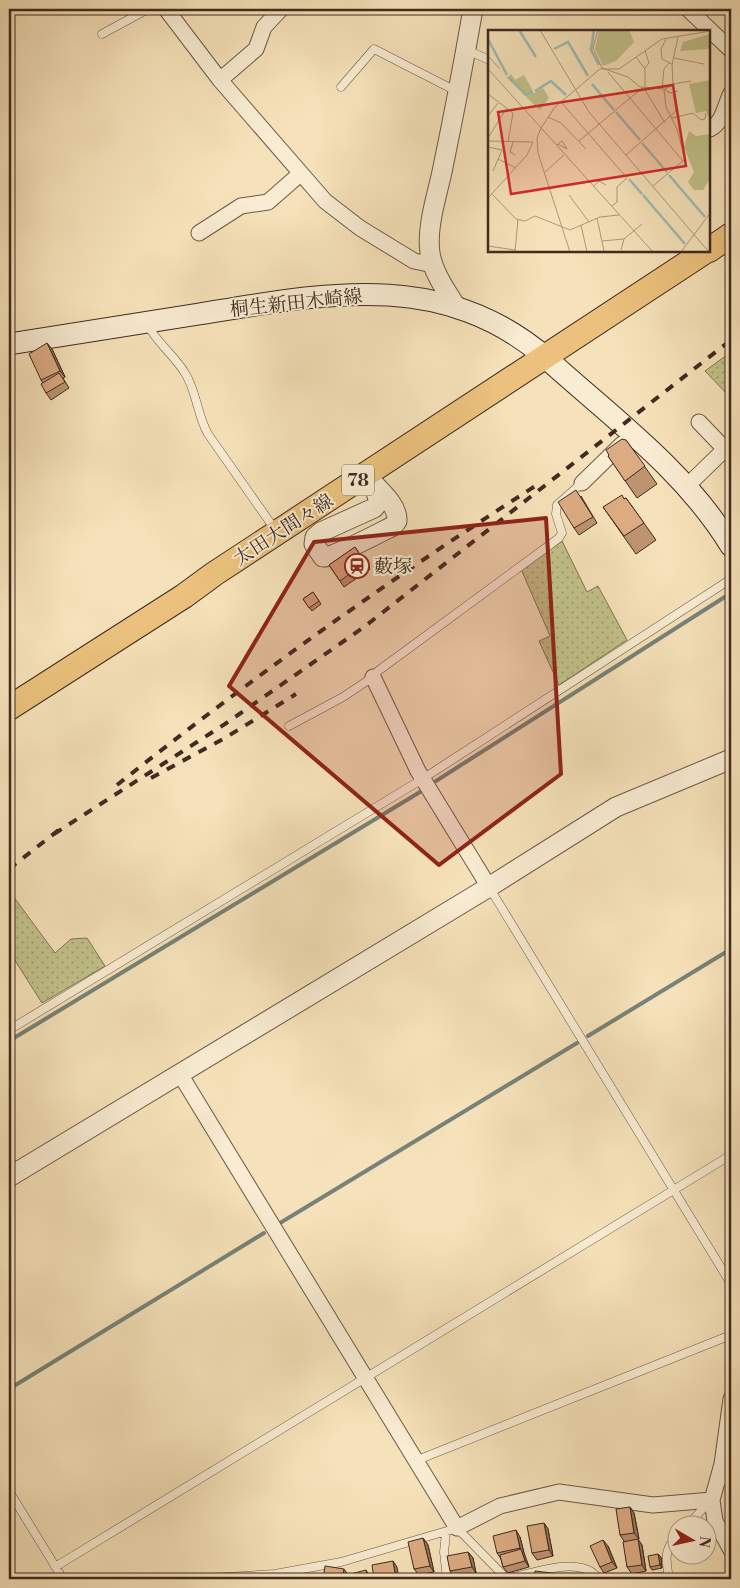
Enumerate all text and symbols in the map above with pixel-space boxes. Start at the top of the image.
inset map [488,30,710,252]
street label: 桐生新田木崎線 [229,284,364,322]
road number: 78 [342,464,374,496]
street label: 太田大間々線 [229,489,338,571]
station icon: 藪塚 [344,553,370,579]
place label: 藪塚 [374,555,412,579]
north arrow [668,1516,718,1566]
text: N [694,1535,714,1549]

